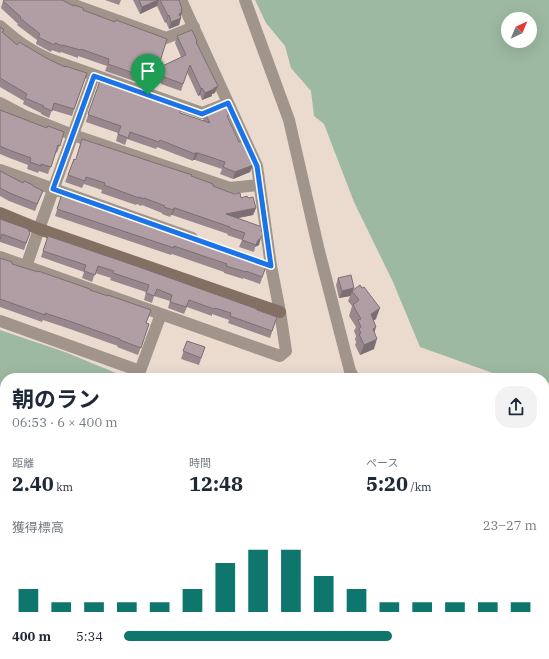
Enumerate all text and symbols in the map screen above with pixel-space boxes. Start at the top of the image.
north arrow [501,12,537,48]
map controls [501,12,537,48]
pin [131,54,165,95]
icon: arrive [137,60,159,82]
text: 朝のラン [12,384,100,413]
button: share [495,386,537,428]
text: 06:53 · 6 × 400 m [12,414,118,431]
text: 距離 [12,456,34,470]
text: 時間 [189,456,211,470]
text: ペース [366,456,398,470]
text: 2.40 [12,470,54,497]
text: 12:48 [189,470,243,497]
text: 5:20 [366,470,408,497]
text: km [54,480,73,494]
text: /km [408,480,432,494]
text: 23–27 m [483,517,537,534]
text: 獲得標高 [12,519,64,536]
text: 400 m [12,628,51,645]
text: 5:34 [76,628,103,645]

